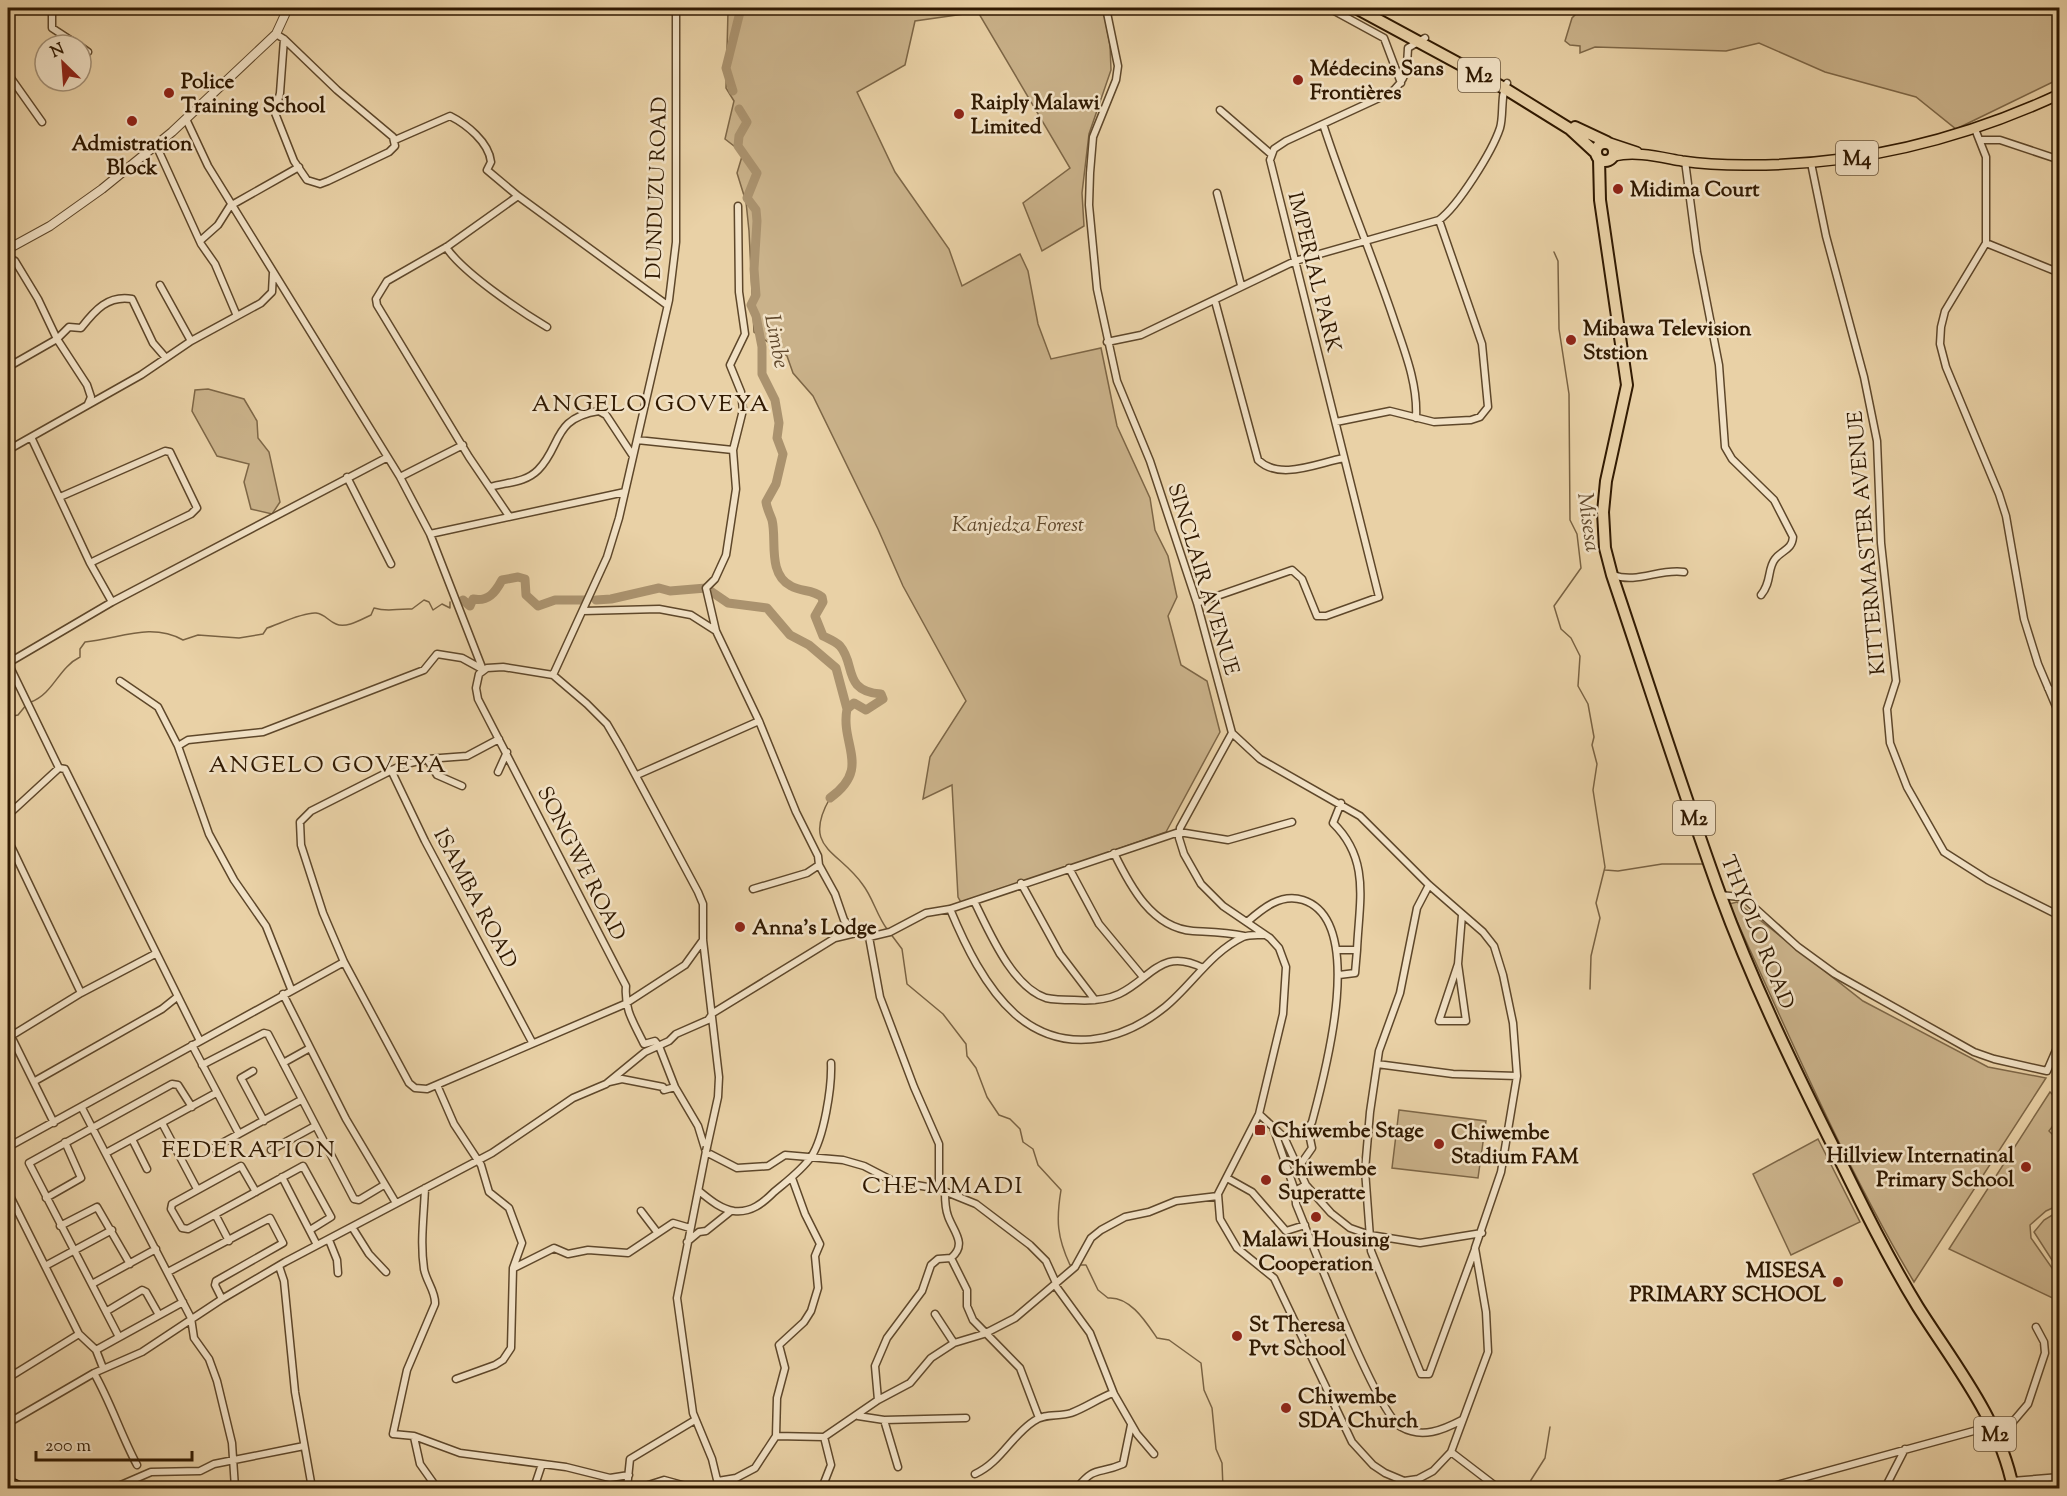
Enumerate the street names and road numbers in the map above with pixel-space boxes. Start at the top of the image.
road number: M2 [1458,58,1500,92]
street label: DUNDUZU ROAD [640,96,676,280]
road number: M4 [1836,141,1878,175]
street label: IMPERIAL PARK [1279,189,1347,356]
street label: KITTERMASTER AVENUE [1841,409,1894,676]
street label: SINCLAIR AVENUE [1159,480,1246,680]
street label: SONGWE ROAD [528,782,632,946]
road number: M2 [1673,801,1715,835]
street label: ISAMBA ROAD [425,824,524,974]
street label: THYOLO ROAD [1712,851,1801,1014]
road number: M2 [1974,1417,2016,1451]

